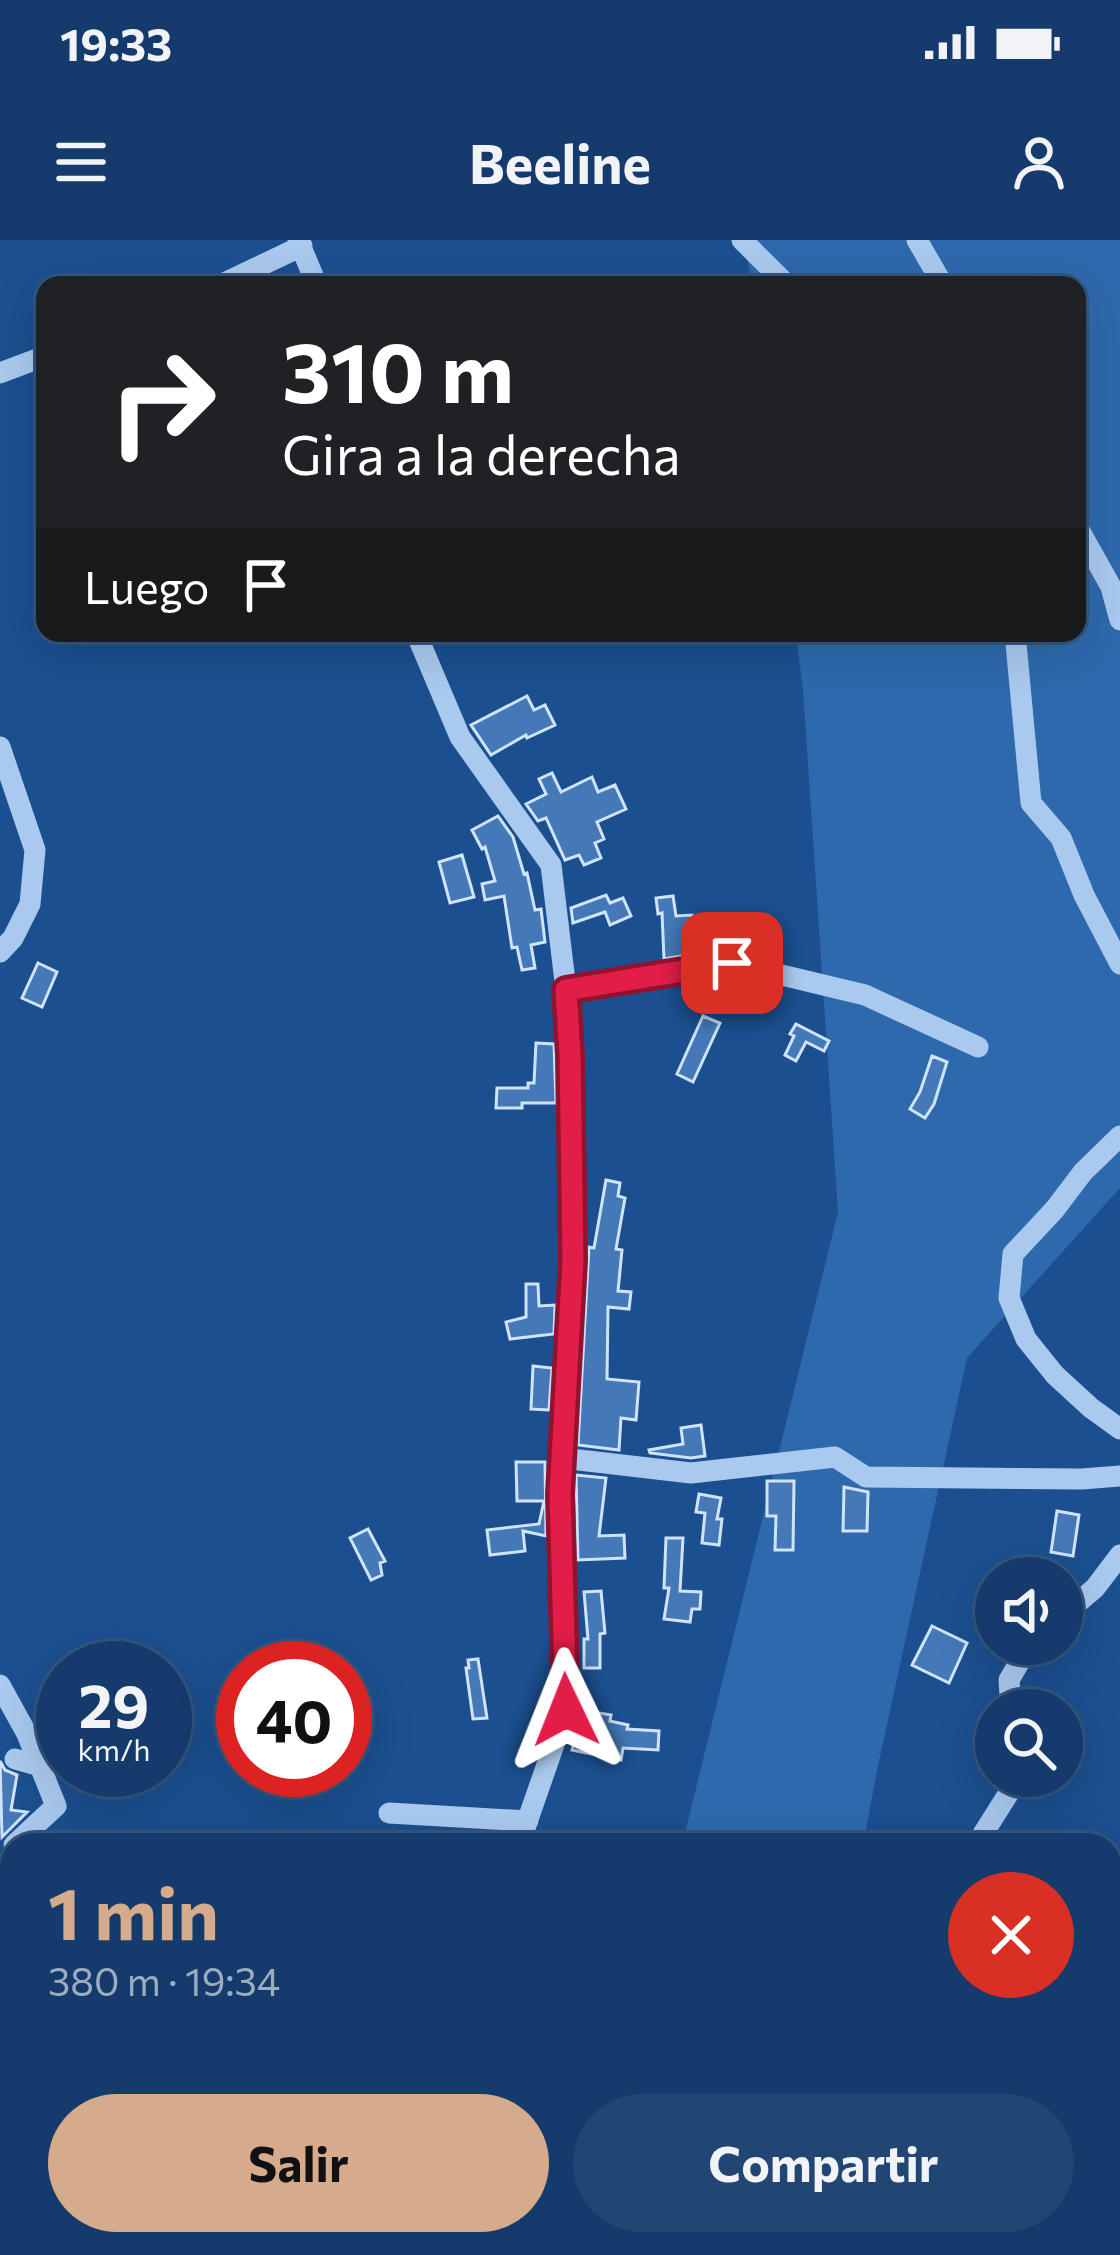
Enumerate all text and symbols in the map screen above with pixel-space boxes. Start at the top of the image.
text: 19:33 [60,15,172,70]
icon: menu [48,129,114,195]
text: Beeline [469,129,651,195]
icon: person [1006,129,1072,195]
text: 310 m [282,318,514,420]
icon: right [84,324,240,480]
text: Gira a la derecha [282,420,681,486]
icon: arrive [233,552,299,618]
text: Luego [84,558,209,613]
pin [681,912,783,1014]
icon: arrive [699,930,765,996]
map controls [975,1557,1083,1797]
button: sound [975,1557,1083,1665]
speed limit sign: 40 [216,1641,372,1797]
position arrow [503,1647,629,1773]
text: 29 [79,1667,149,1740]
button: search [975,1689,1083,1797]
text: km/h [78,1730,150,1767]
text: 1 min [48,1867,219,1955]
button: close [948,1872,1074,1998]
text: 380 m · 19:34 [48,1956,280,2004]
button: Salir [48,2094,549,2232]
button: Compartir [573,2094,1074,2232]

